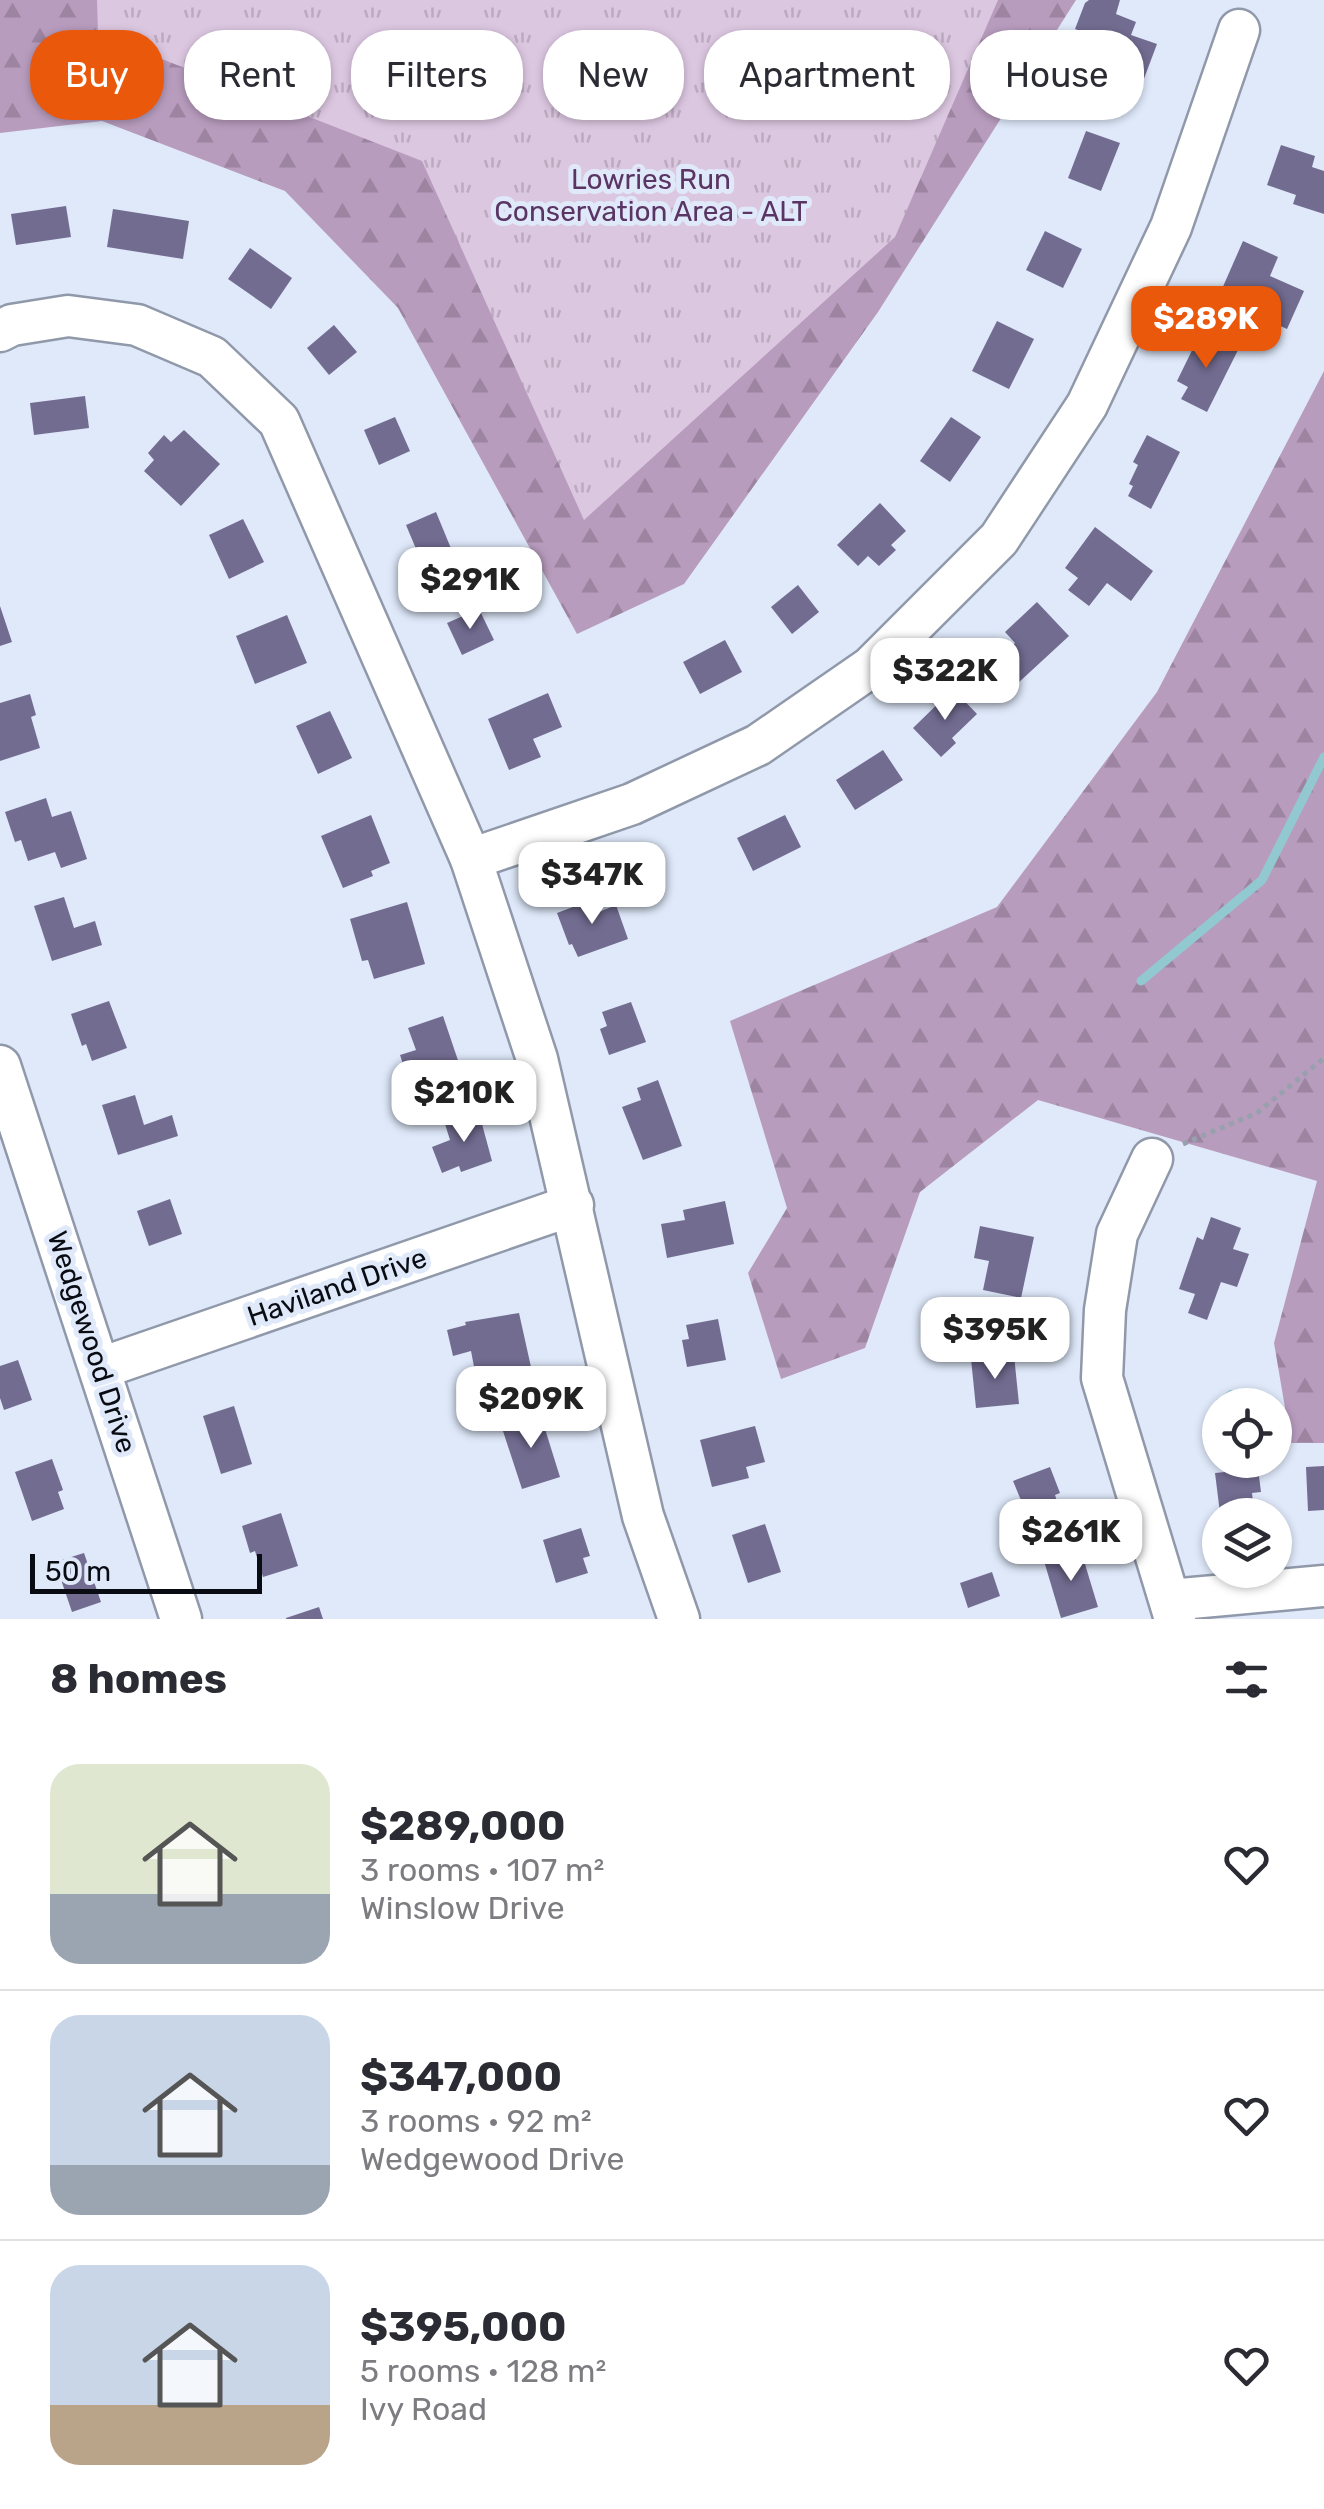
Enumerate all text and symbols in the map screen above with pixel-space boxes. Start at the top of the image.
chip: Buy [30,30,164,120]
chip: Rent [184,30,331,120]
chip: Filters [351,30,523,120]
chip: New [543,30,684,120]
chip: Apartment [704,30,950,120]
chip: House [970,30,1144,120]
park label: Lowries Run Conservation Area - ALT [494,163,808,228]
pin: $289K [1136,286,1276,371]
text: $289K [1153,299,1259,337]
pin: $291K [400,547,540,632]
text: $291K [420,560,520,598]
pin: $322K [875,638,1015,723]
text: $322K [892,651,998,689]
pin: $347K [522,842,662,927]
text: $347K [540,855,644,893]
pin: $210K [394,1060,534,1145]
text: $210K [413,1073,515,1111]
street label: Wedgewood Drive [41,1227,143,1457]
street label: Haviland Drive [243,1241,431,1333]
pin: $395K [925,1297,1065,1382]
text: $395K [943,1310,1047,1348]
pin: $209K [461,1366,601,1451]
text: $209K [478,1379,584,1417]
map controls [1202,1388,1292,1588]
button: locate [1202,1388,1292,1478]
button: layers [1202,1498,1292,1588]
pin: $261K [1001,1499,1141,1584]
text: $261K [1021,1512,1121,1550]
scale bar [30,1549,262,1594]
text: 50 m [45,1555,111,1588]
icon: filters [1219,1652,1274,1707]
text: 8 homes [50,1654,227,1704]
text: $289,000 [360,1801,566,1851]
icon: home [130,1804,250,1924]
icon: heart [1219,1837,1274,1892]
text: 3 rooms · 107 m² [360,1851,604,1889]
text: Winslow Drive [360,1889,565,1927]
text: $347,000 [360,2052,562,2102]
icon: home [130,2055,250,2175]
icon: heart [1219,2088,1274,2143]
text: 3 rooms · 92 m² [360,2102,592,2140]
text: Wedgewood Drive [360,2140,624,2178]
text: $395,000 [360,2302,567,2352]
icon: home [130,2305,250,2425]
icon: heart [1219,2338,1274,2393]
text: 5 rooms · 128 m² [360,2352,606,2390]
text: Ivy Road [360,2390,487,2428]

